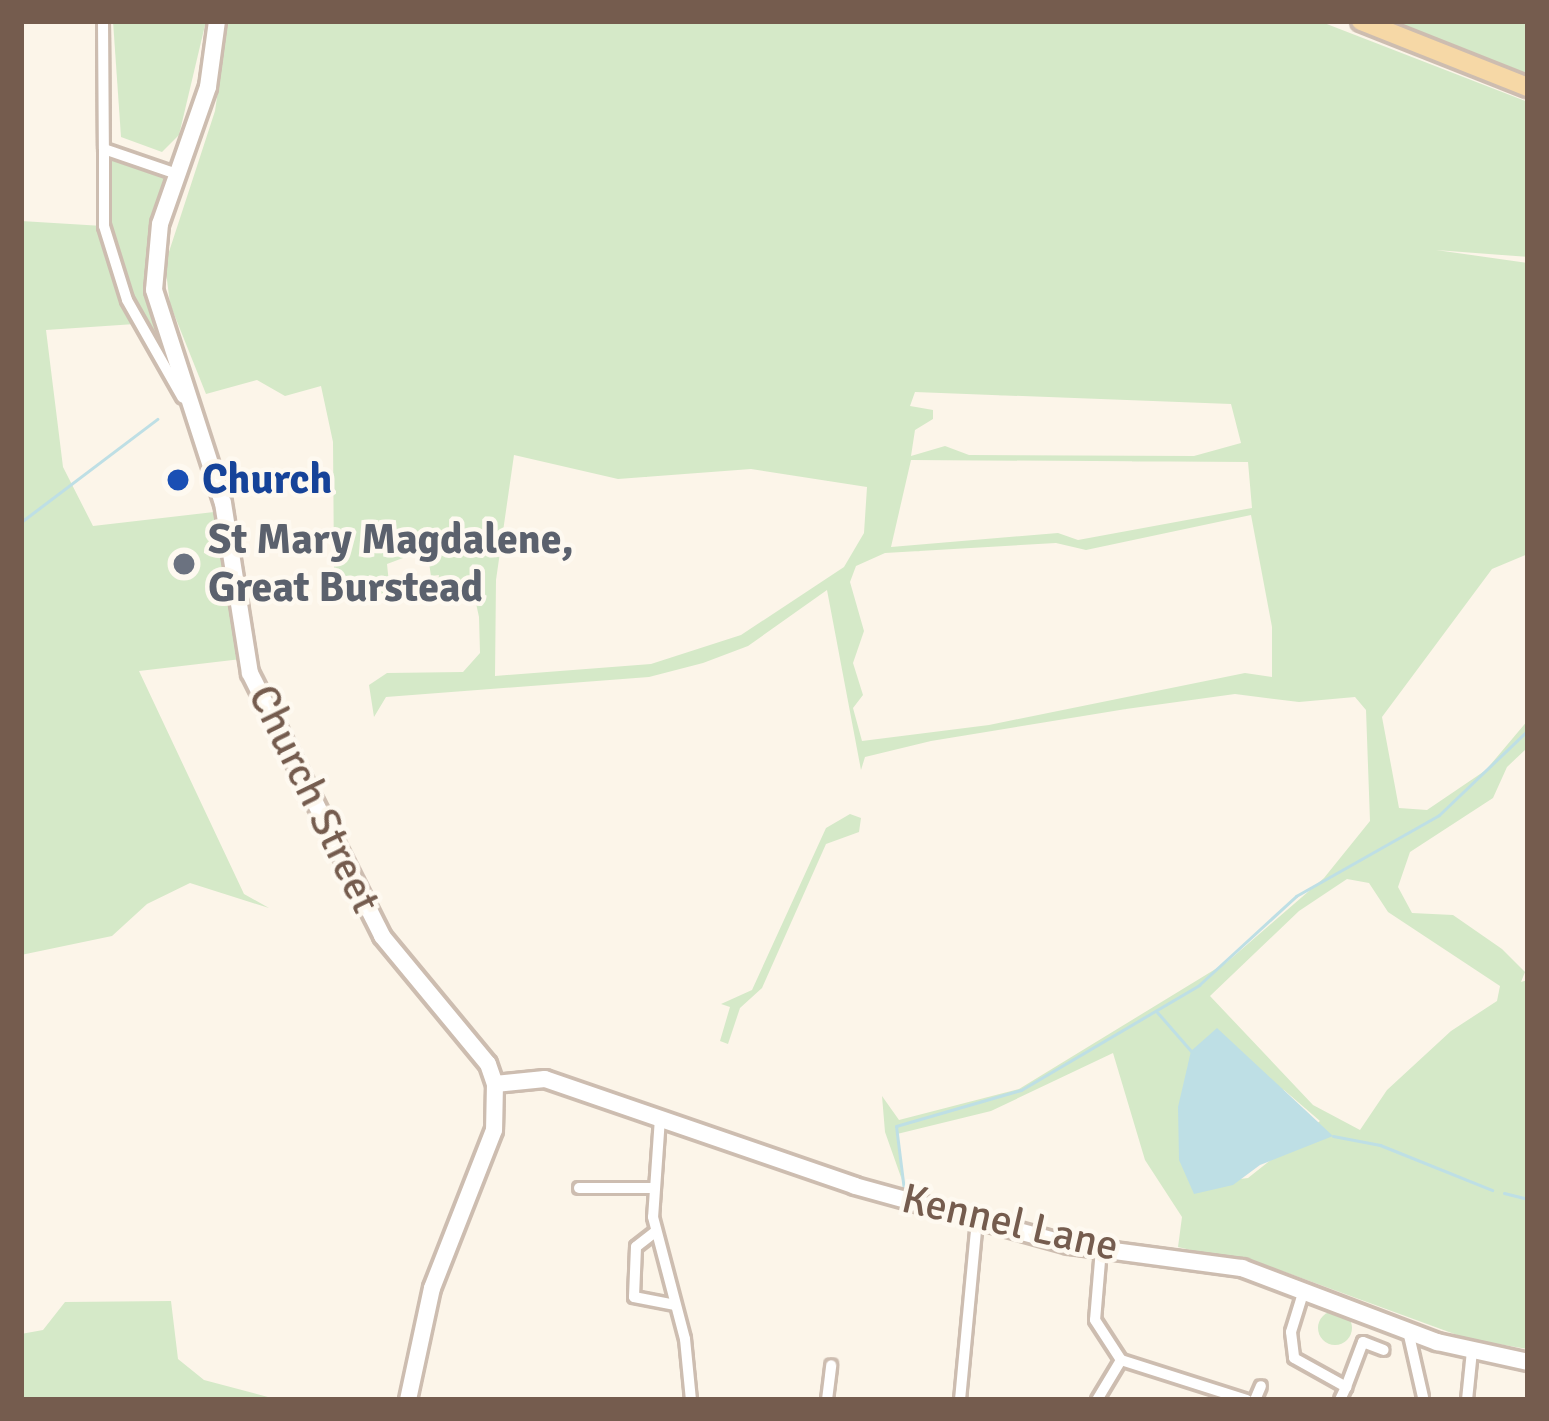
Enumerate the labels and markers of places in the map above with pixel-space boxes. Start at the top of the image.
place label: Church [202,455,332,505]
marker: Church [165,467,191,493]
place label: St Mary Magdalene, Great Burstead [208,515,574,614]
marker: St Mary Magdalene, Great Burstead [171,551,197,577]

